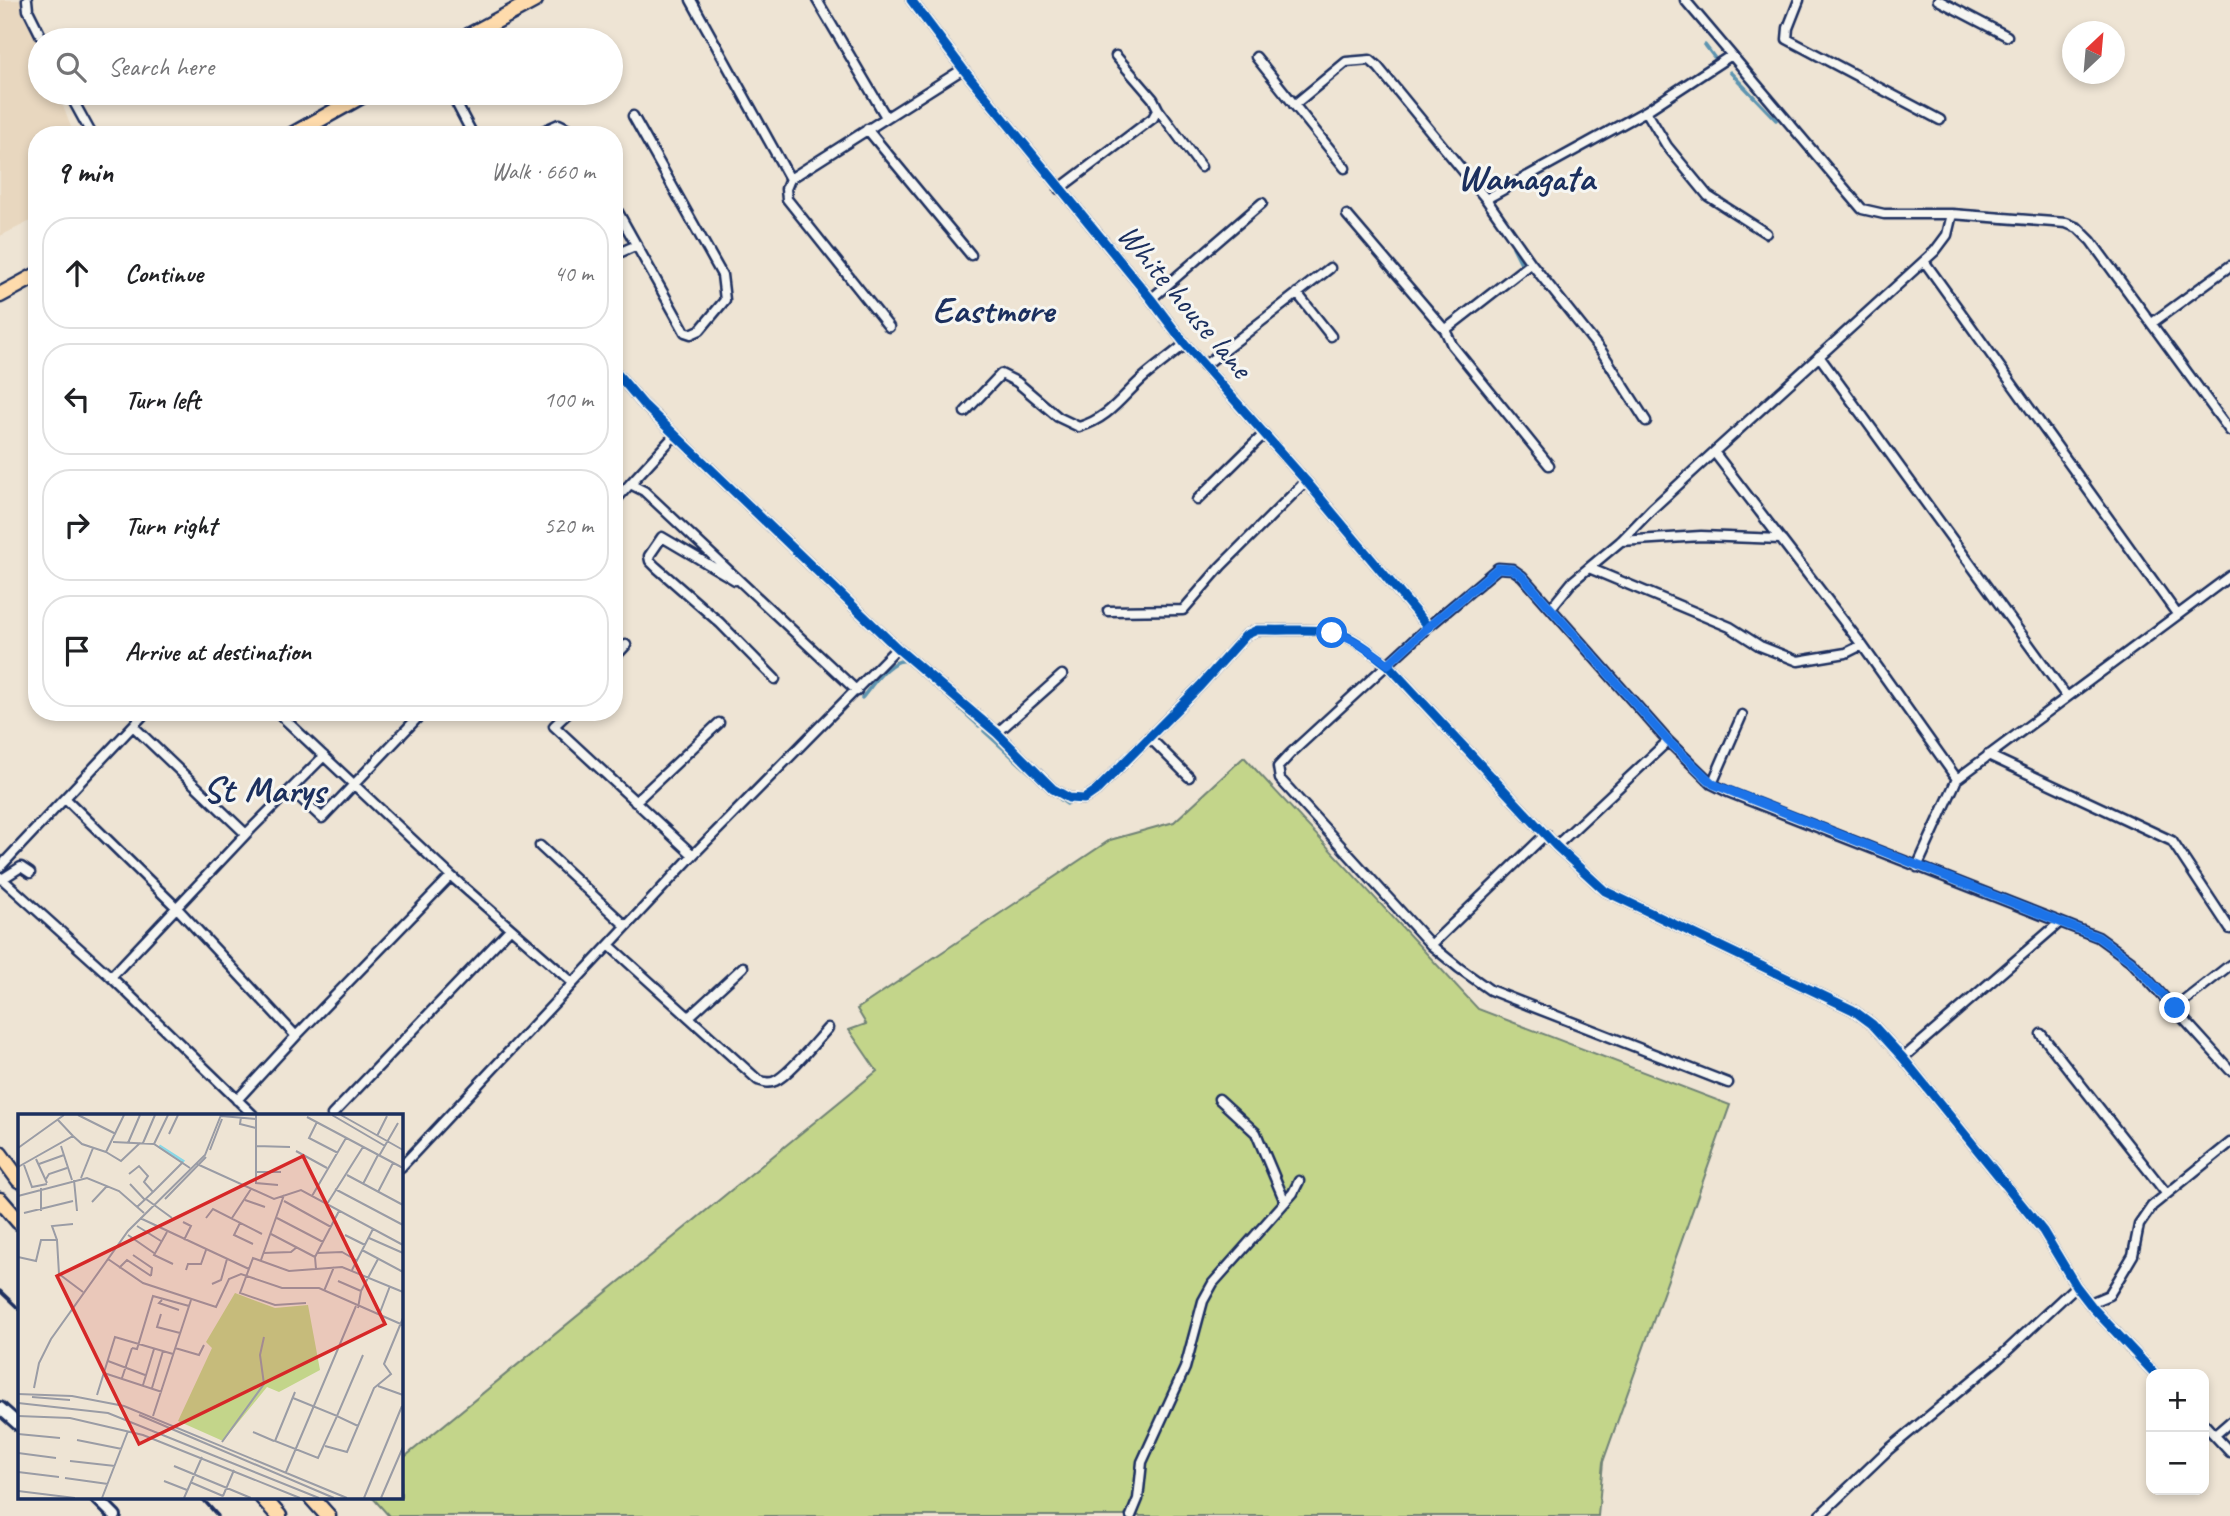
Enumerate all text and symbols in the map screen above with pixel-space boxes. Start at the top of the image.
north arrow [2062,21,2125,84]
search box [28,28,623,105]
icon: search [52,48,90,86]
text: Search here [108,50,214,83]
text: 9 min [56,153,113,191]
district label: Wamagata [1457,154,1598,201]
text: Walk · 660 m [491,157,595,186]
street label: White house lane [1108,215,1264,388]
icon: ahead [58,254,96,292]
text: Continue [125,257,203,290]
text: 40 m [554,259,593,288]
district label: Eastmore [932,286,1056,333]
icon: left [58,380,96,418]
text: Turn left [125,383,200,416]
text: 100 m [544,385,593,414]
icon: right [58,506,96,544]
text: Turn right [125,509,216,542]
text: 520 m [544,511,593,540]
route start [1316,617,1347,648]
icon: arrive [58,632,96,670]
text: Arrive at destination [125,635,311,668]
district label: St Marys [203,766,329,813]
route end [2159,992,2190,1023]
inset map [18,1114,402,1498]
map controls [2146,1369,2209,1495]
button: + [2146,1369,2209,1432]
button: − [2146,1432,2209,1495]

